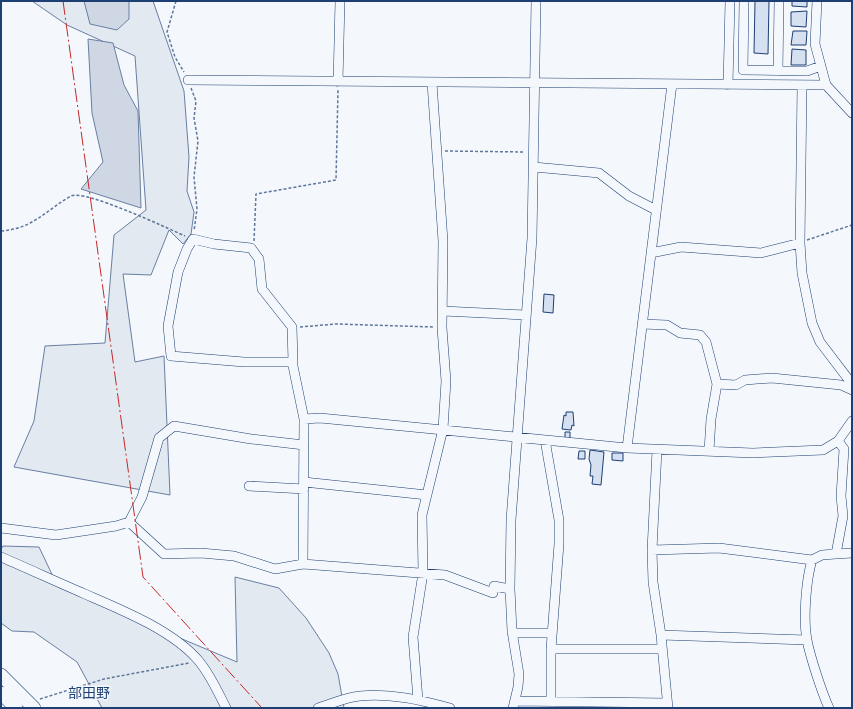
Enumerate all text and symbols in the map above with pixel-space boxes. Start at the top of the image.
district label: 部田野 [68,684,110,702]

